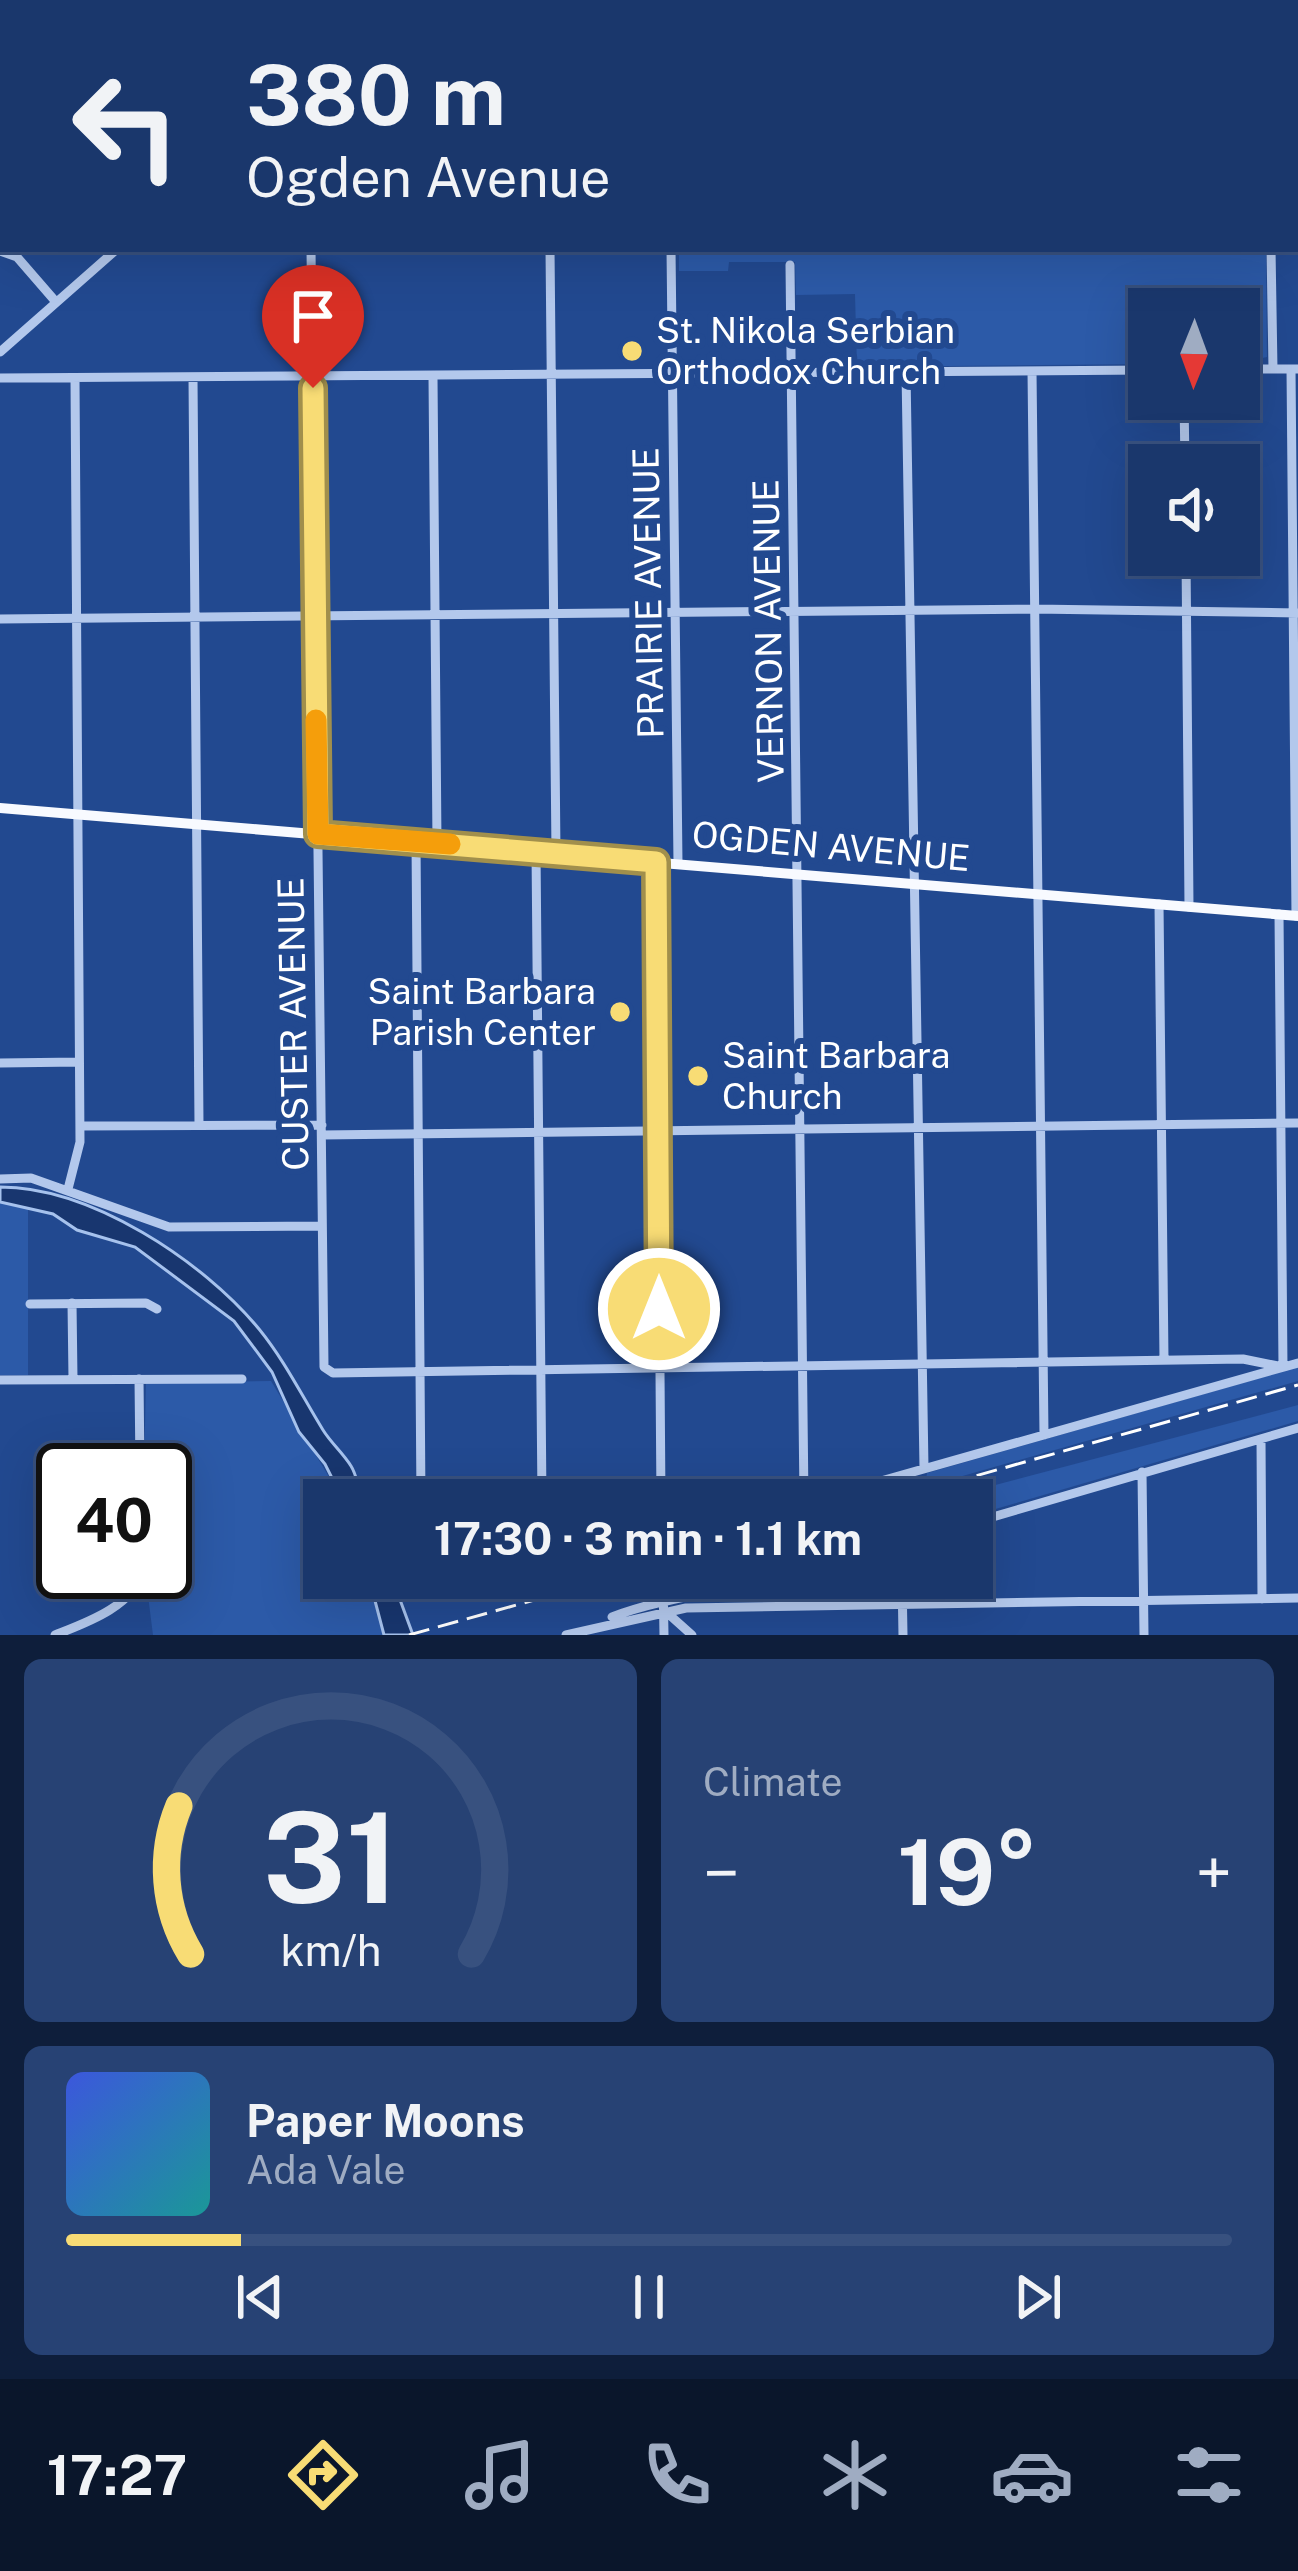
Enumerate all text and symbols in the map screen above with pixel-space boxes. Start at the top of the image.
text: 380 m [246,45,506,144]
icon: left [48,48,204,204]
text: Ogden Avenue [246,146,611,209]
pin [262,265,364,388]
icon: arrive [280,283,346,349]
north arrow [1128,288,1260,420]
map controls [1128,288,1260,576]
place label: St. Nikola Serbian Orthodox Church [656,309,955,392]
marker: St. Nikola Serbian Orthodox Church [619,338,645,364]
button: sound [1128,444,1260,576]
street label: PRAIRIE AVENUE [624,447,672,739]
street label: VERNON AVENUE [744,479,792,783]
street label: OGDEN AVENUE [690,813,972,879]
street label: CUSTER AVENUE [269,877,317,1171]
place label: Saint Barbara Parish Center [368,970,596,1053]
marker: Saint Barbara Parish Center [607,999,633,1025]
place label: Saint Barbara Church [722,1034,950,1117]
marker: Saint Barbara Church [685,1063,711,1089]
position arrow [596,1246,722,1372]
speed limit sign: 40 [36,1443,192,1599]
text: 17:30 · 3 min · 1.1 km [434,1512,862,1565]
text: Climate [703,1759,843,1805]
text: 31 [262,1784,399,1931]
text: 19° [897,1819,1038,1925]
text: − [703,1834,740,1912]
text: + [1195,1834,1232,1912]
text: km/h [280,1924,381,1975]
text: Paper Moons [246,2094,525,2147]
text: Ada Vale [246,2147,406,2193]
icon: previous [227,2264,293,2330]
icon: pause [616,2264,682,2330]
icon: next [1005,2264,1071,2330]
icon: directions [281,2433,365,2517]
icon: music [458,2433,542,2517]
icon: phone [635,2433,719,2517]
icon: climate [813,2433,897,2517]
icon: car [990,2433,1074,2517]
icon: filters [1167,2433,1251,2517]
text: 17:27 [47,2444,187,2507]

